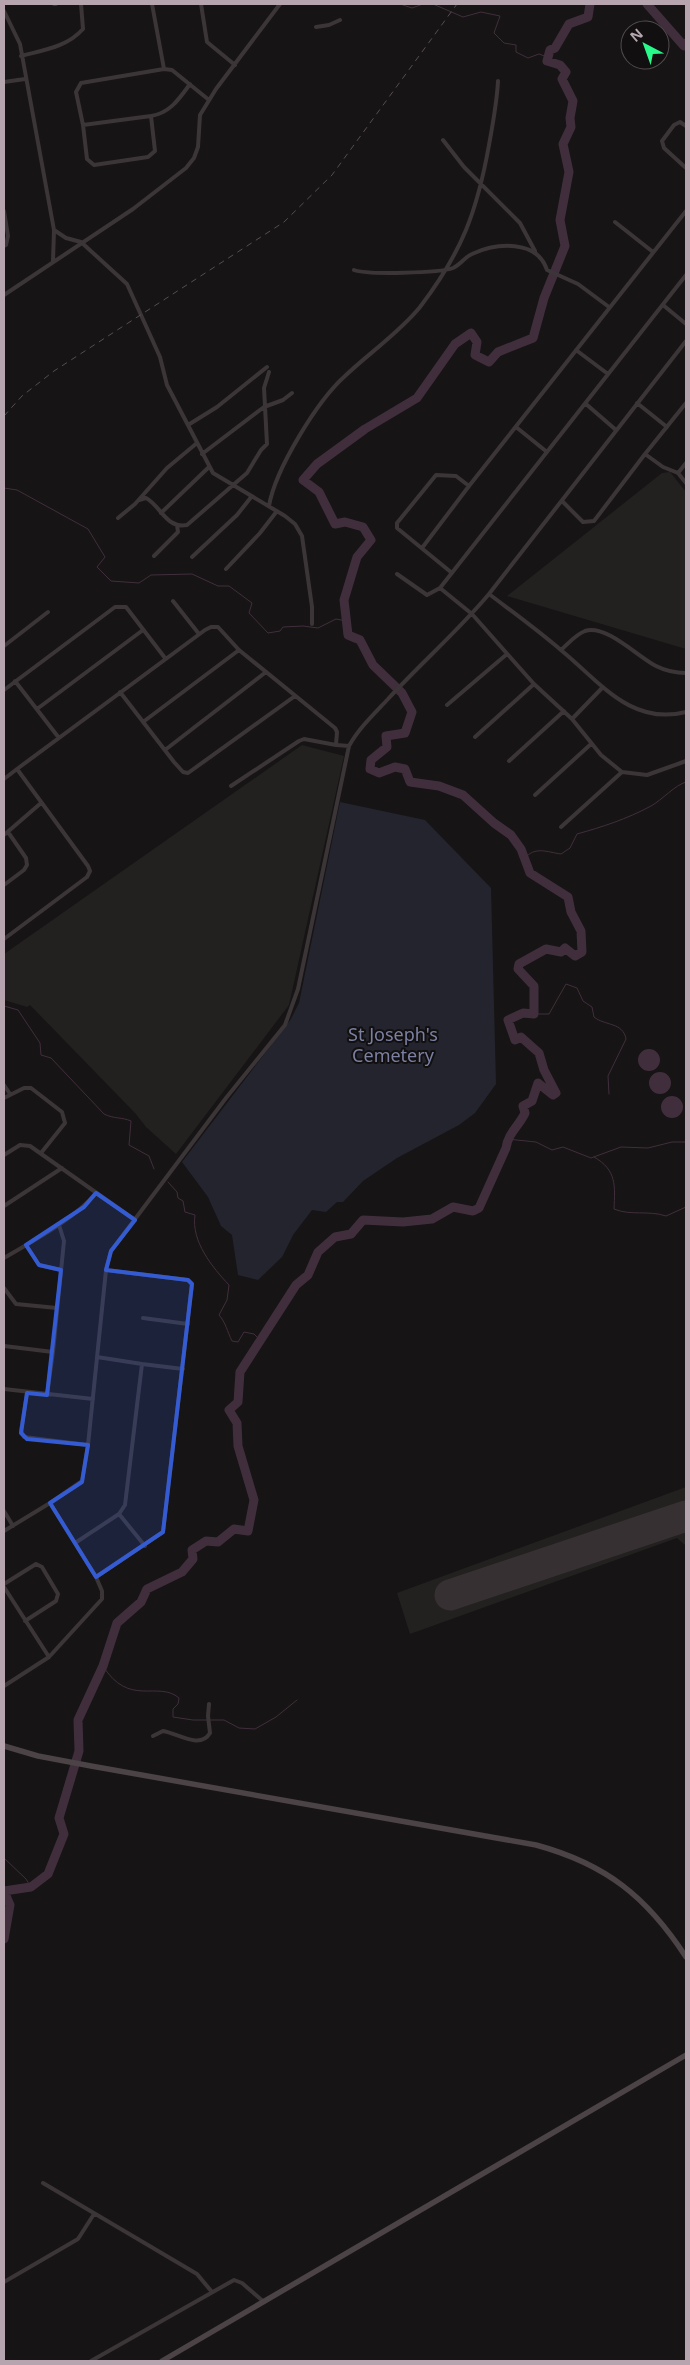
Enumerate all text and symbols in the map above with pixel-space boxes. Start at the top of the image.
north arrow [620,20,670,70]
text: N [626,24,647,46]
park label: St Joseph's Cemetery [348,1022,438,1067]

